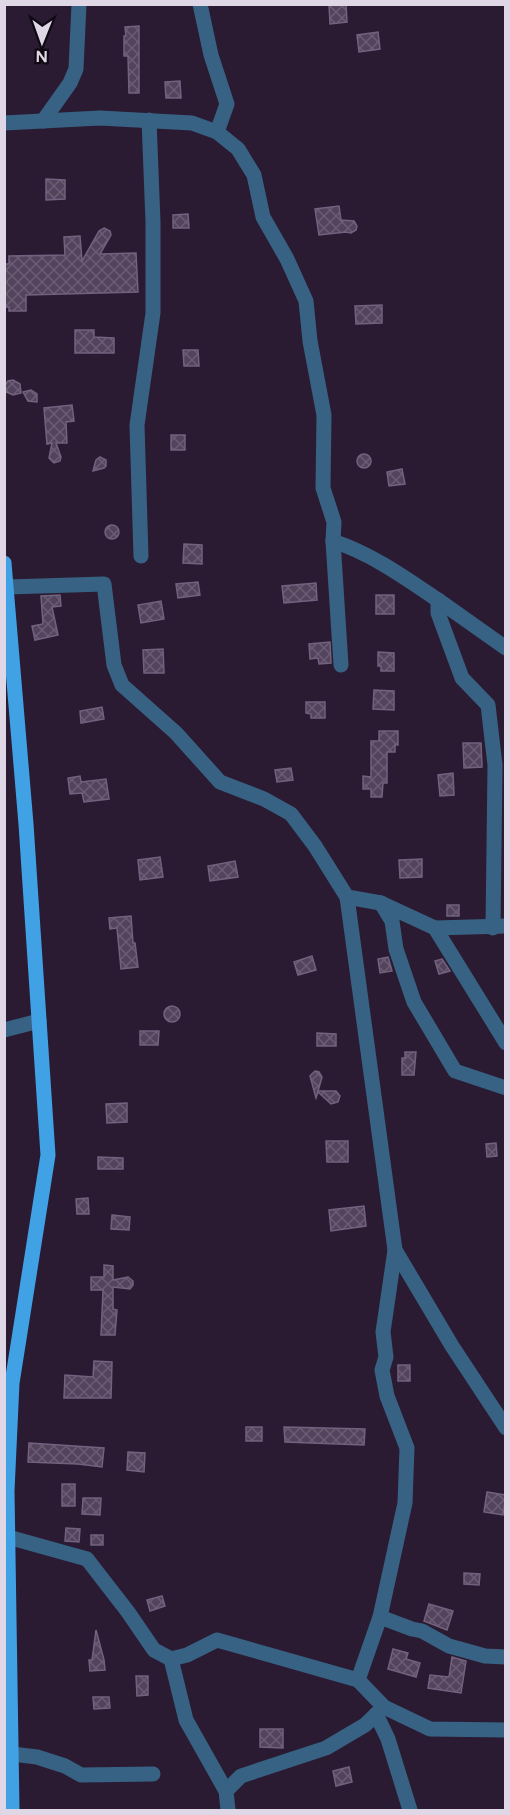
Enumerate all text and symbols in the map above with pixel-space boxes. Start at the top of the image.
north arrow [12,12,72,72]
text: N [35,47,48,66]

